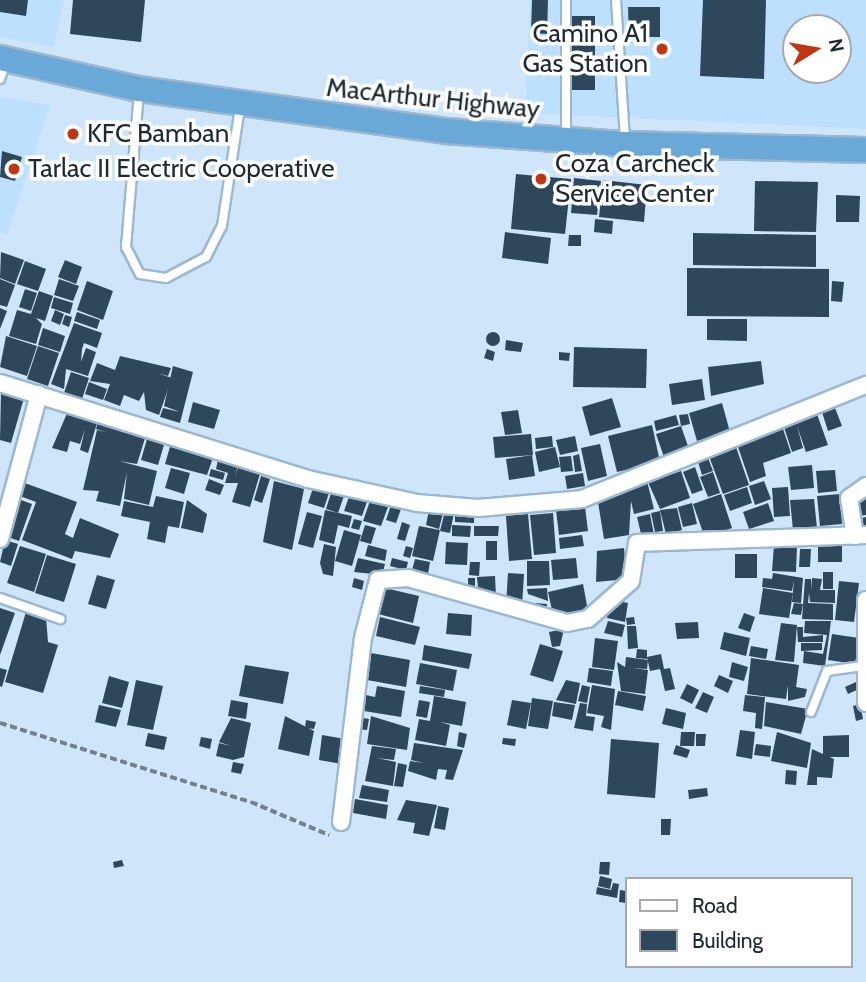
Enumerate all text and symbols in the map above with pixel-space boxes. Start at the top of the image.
north arrow [782,14,852,84]
place label: Camino A1 Gas Station [523,18,648,80]
text: N [824,36,849,54]
marker: Camino A1 Gas Station [654,41,670,57]
street label: MacArthur Highway [325,72,541,126]
place label: KFC Bamban [87,118,229,150]
marker: KFC Bamban [65,126,81,142]
place label: Coza Carcheck Service Center [555,148,714,210]
place label: Tarlac II Electric Cooperative [28,153,334,185]
marker: Tarlac II Electric Cooperative [6,161,22,177]
marker: Coza Carcheck Service Center [533,171,549,187]
legend [624,877,852,968]
text: Road [692,893,738,918]
text: Building [692,928,763,953]

